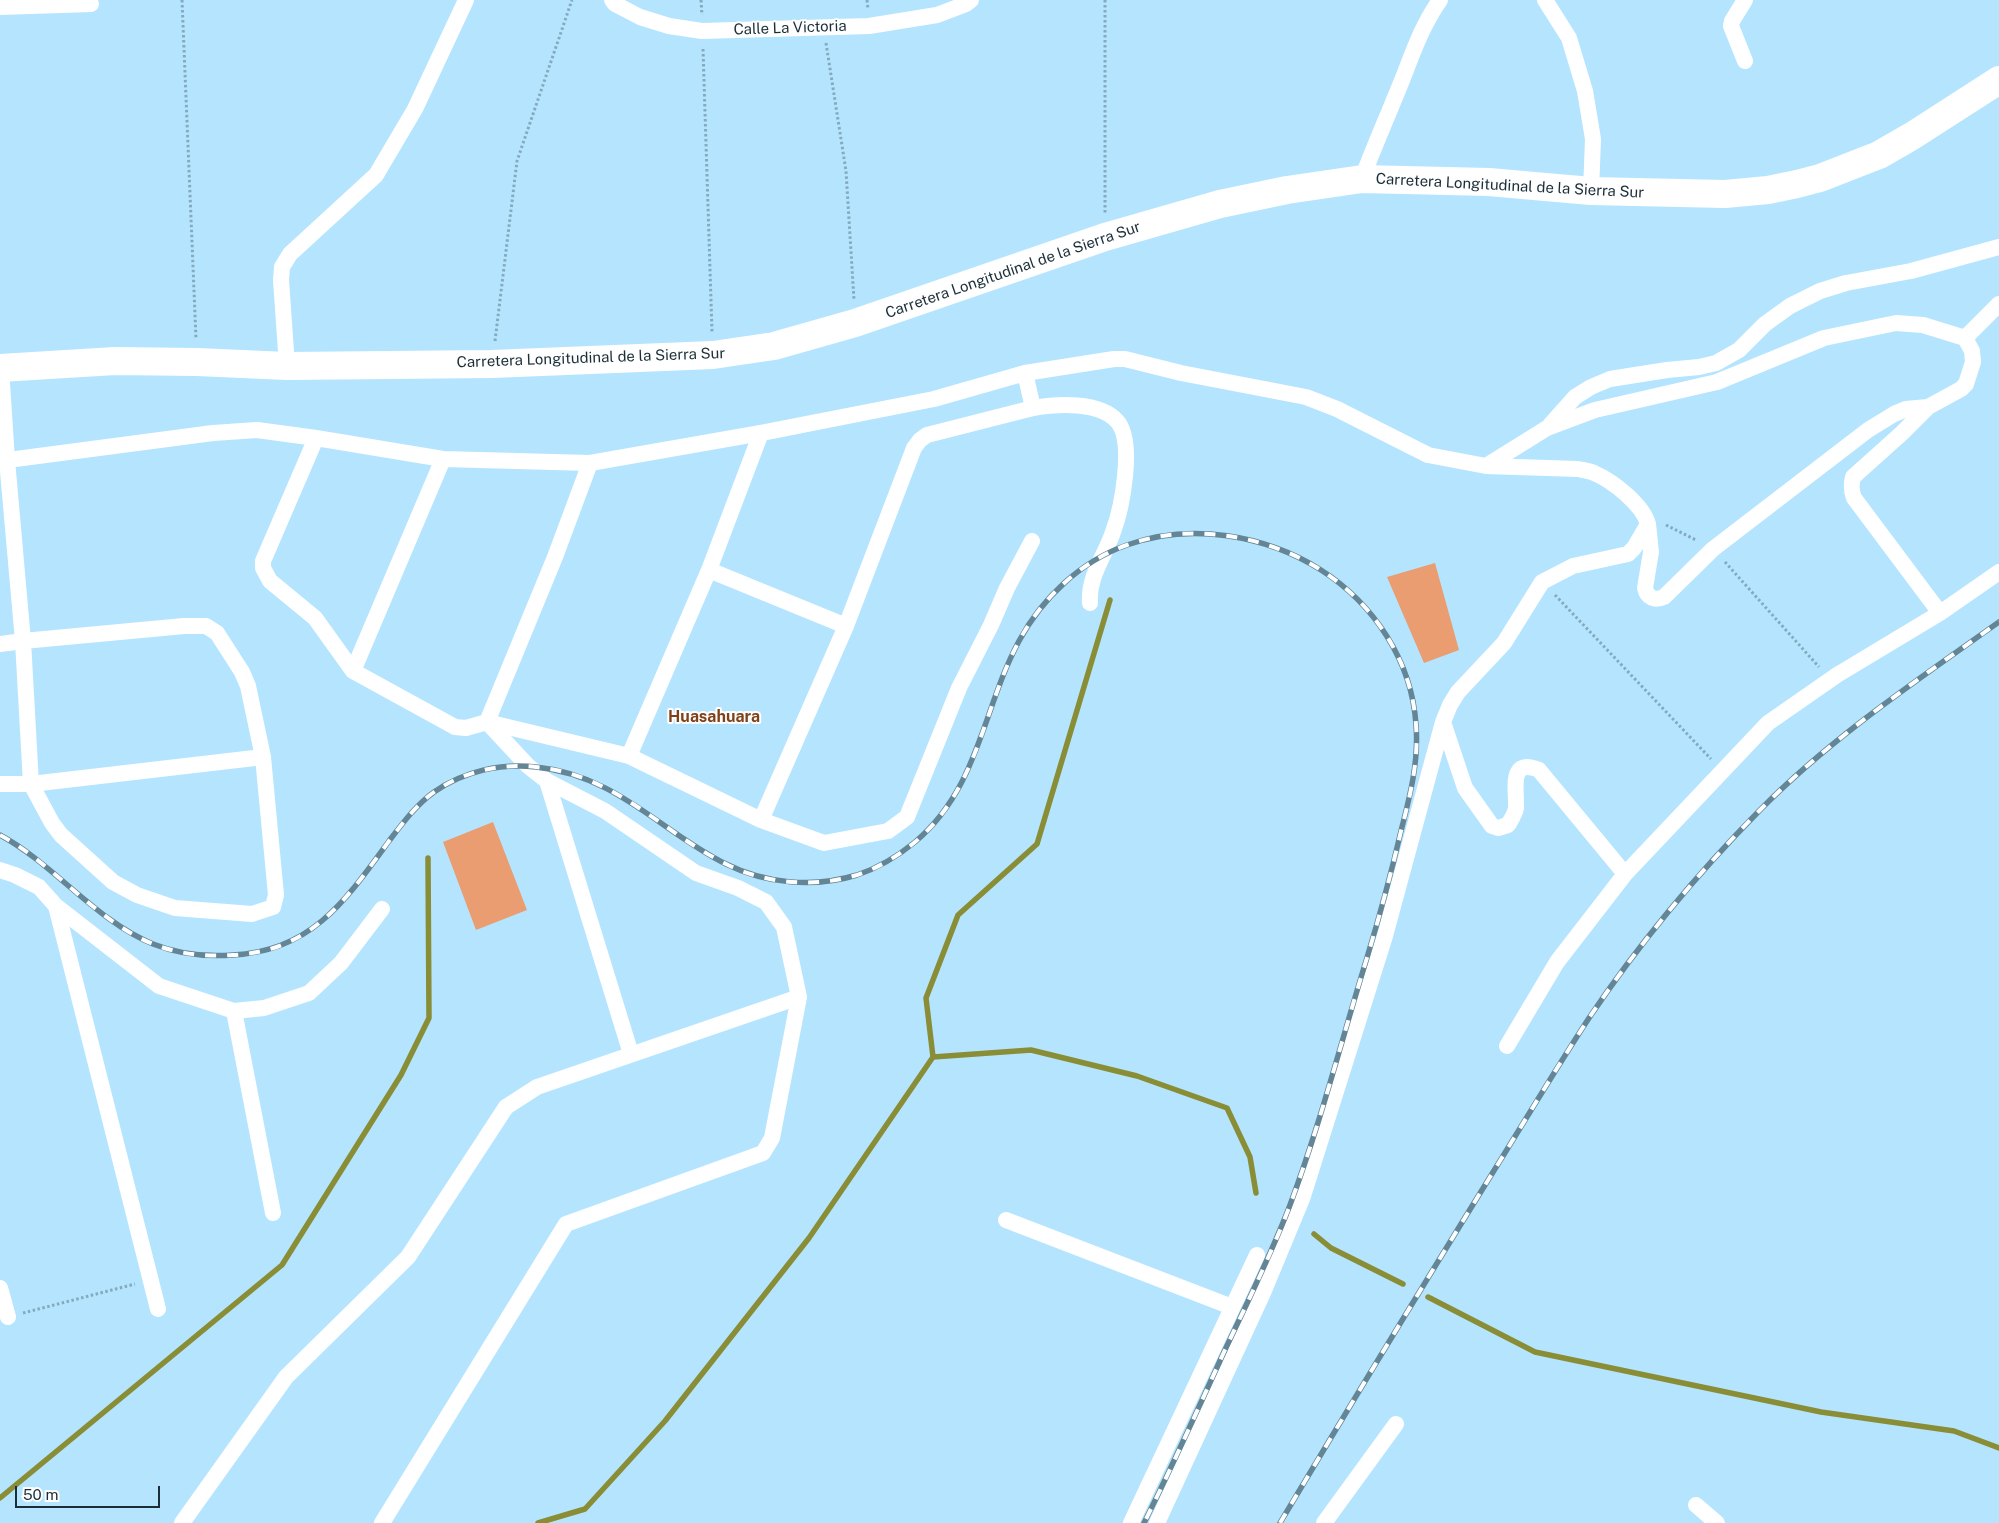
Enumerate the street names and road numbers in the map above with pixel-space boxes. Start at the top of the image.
street label: Calle La Victoria [733,17,847,39]
street label: Carretera Longitudinal de la Sierra Sur [1375,170,1645,202]
street label: Carretera Longitudinal de la Sierra Sur [883,218,1143,322]
street label: Carretera Longitudinal de la Sierra Sur [456,344,726,372]

